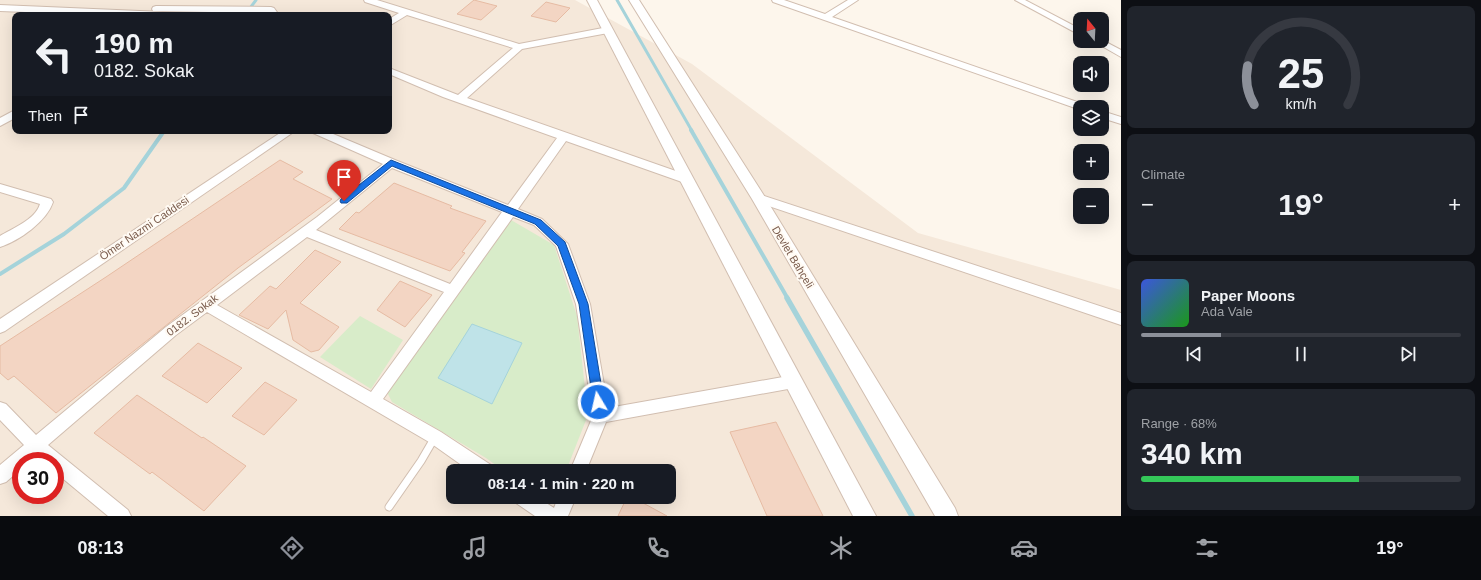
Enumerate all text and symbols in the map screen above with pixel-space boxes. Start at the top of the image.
north arrow [1073,12,1109,48]
map controls [1073,12,1109,224]
icon: left [28,28,80,80]
text: 190 m [94,28,173,59]
text: 25 [1278,50,1324,97]
button: sound [1073,56,1109,92]
text: 0182. Sokak [94,61,194,81]
text: km/h [1286,95,1317,111]
button: layers [1073,100,1109,136]
icon: arrive [70,104,92,126]
text: Then [28,107,62,124]
button: + [1073,144,1109,180]
pin [327,160,361,201]
icon: arrive [333,166,355,188]
text: Climate [1141,167,1185,182]
button: − [1073,188,1109,224]
text: 19° [1278,188,1324,221]
text: − [1141,192,1154,217]
text: + [1448,192,1461,217]
street label: Ömer Nazmi Caddesi [97,194,191,262]
street label: Devlet Bahçeli [770,224,816,290]
text: Paper Moons [1201,287,1295,304]
street label: 0182. Sokak [164,292,220,338]
text: Ada Vale [1201,304,1253,319]
icon: previous [1183,343,1205,365]
icon: pause [1290,343,1312,365]
icon: next [1397,343,1419,365]
position arrow [577,381,619,423]
text: Range · 68% [1141,416,1217,431]
text: 340 km [1141,437,1243,470]
speed limit sign: 30 [12,452,64,504]
text: 08:14 · 1 min · 220 m [488,475,634,492]
icon: directions [278,534,306,562]
icon: music [461,534,489,562]
icon: phone [644,534,672,562]
icon: climate [827,534,855,562]
icon: car [1010,534,1038,562]
icon: filters [1193,534,1221,562]
text: 08:13 [77,538,124,558]
text: 19° [1376,538,1403,558]

